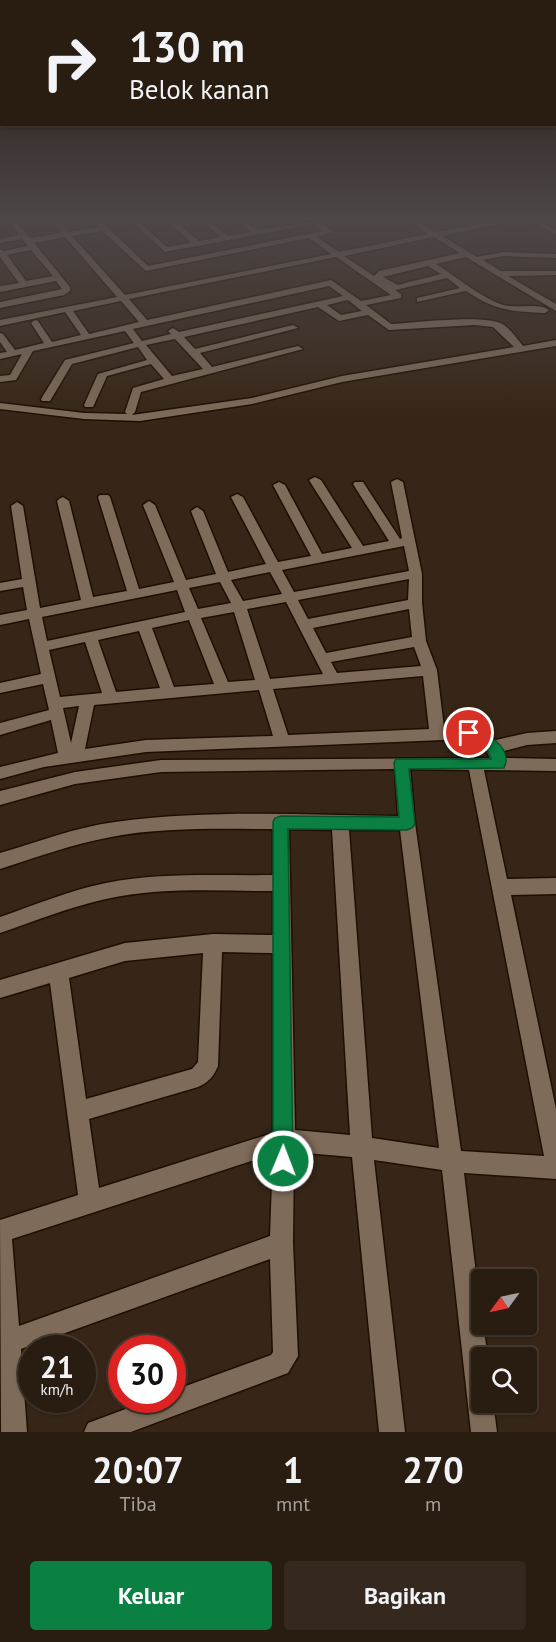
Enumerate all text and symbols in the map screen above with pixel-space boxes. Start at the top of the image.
text: 130 m [129,19,245,74]
icon: right [30,24,108,102]
text: Belok kanan [129,72,269,106]
pin [443,707,494,758]
icon: arrive [452,716,485,749]
position arrow [251,1129,315,1193]
north arrow [471,1269,537,1335]
map controls [471,1269,537,1413]
speed limit sign: 30 [108,1335,186,1413]
text: 21 [40,1347,74,1386]
button: search [471,1347,537,1413]
text: km/h [41,1380,73,1399]
text: 20:07 [92,1446,184,1493]
text: 1 [283,1446,303,1493]
text: 270 [402,1446,464,1493]
text: Tiba [119,1491,157,1517]
text: mnt [276,1491,310,1517]
text: m [425,1491,441,1517]
button: Keluar [30,1561,272,1630]
button: Bagikan [284,1561,526,1630]

